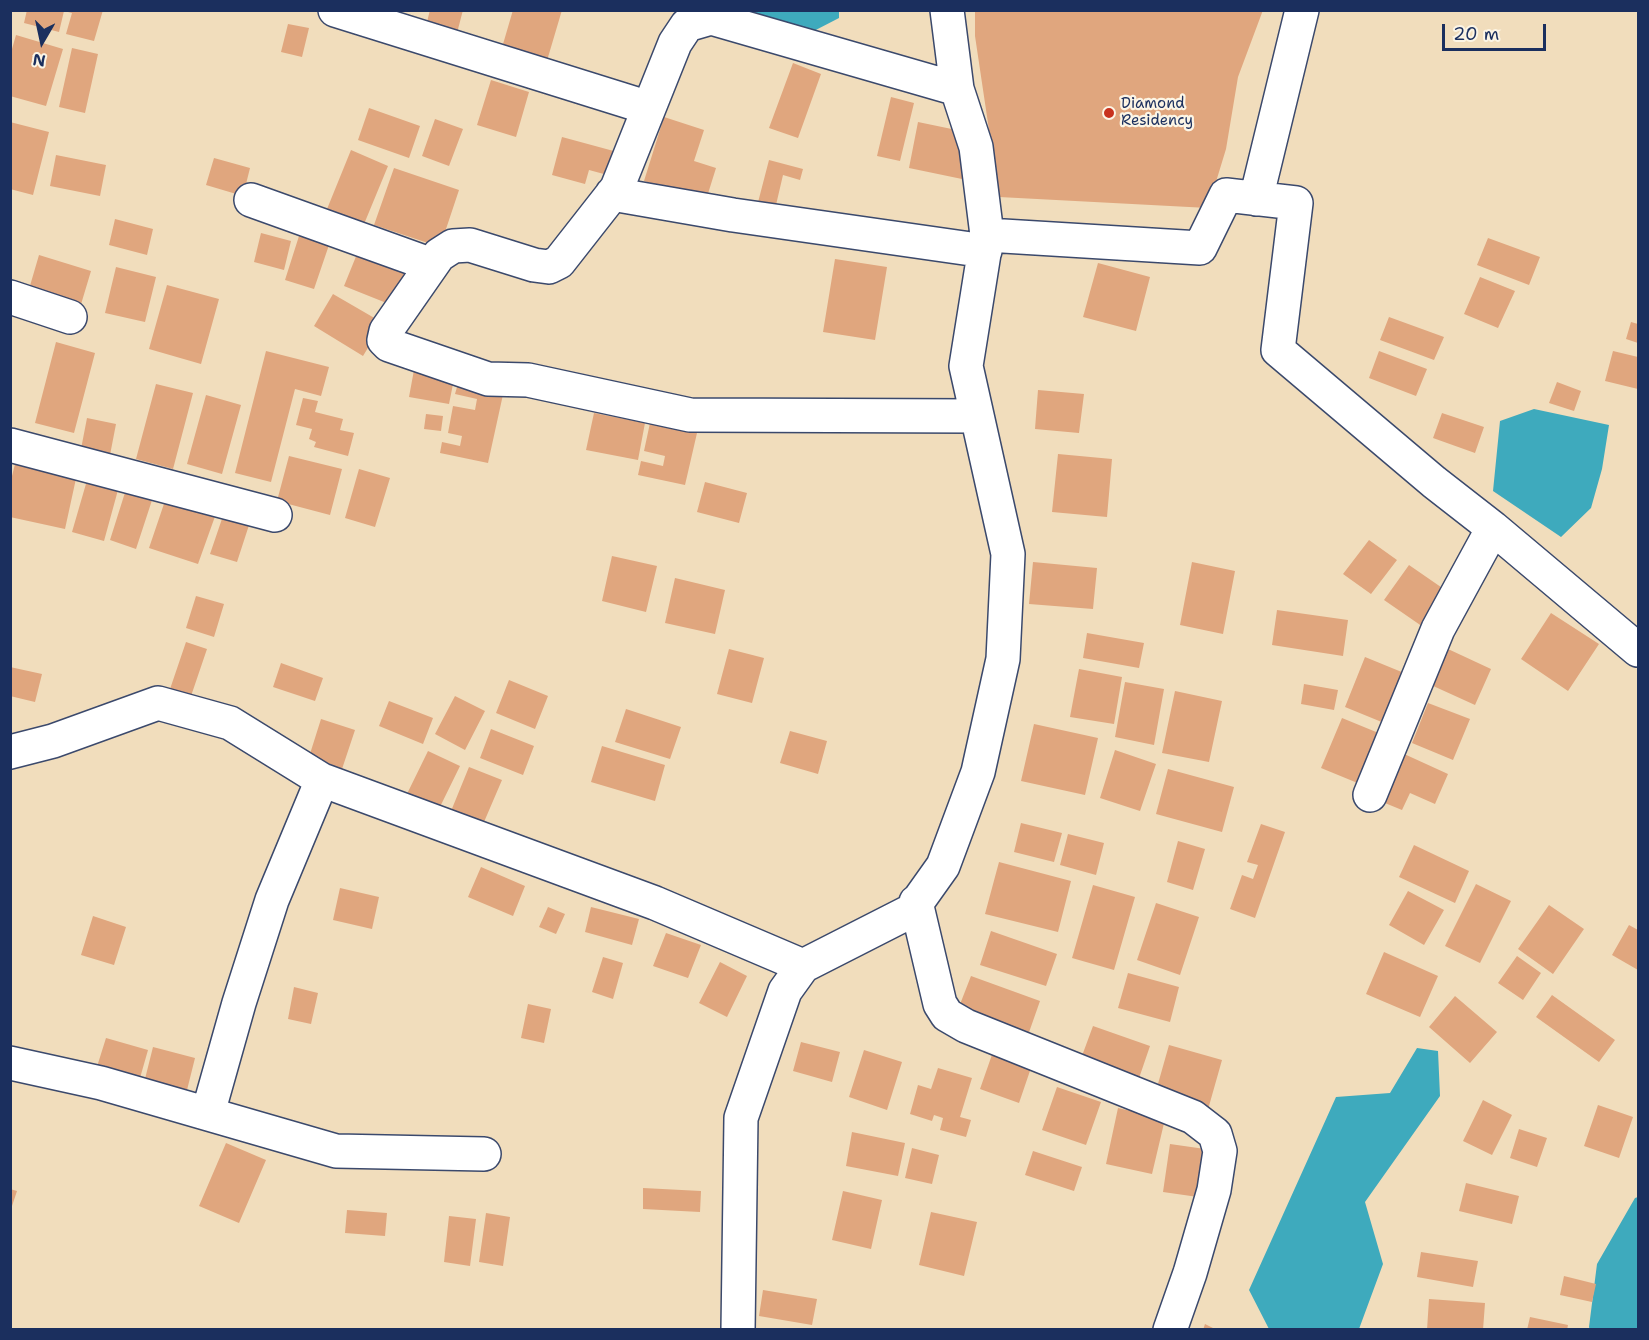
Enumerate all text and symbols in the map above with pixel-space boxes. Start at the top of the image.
north arrow [12,12,72,72]
scale bar [1445,12,1548,50]
text: 20 m [1453,22,1499,46]
text: N [31,49,47,72]
place label: Diamond Residency [1121,95,1193,130]
marker: Diamond Residency [1102,106,1116,120]

